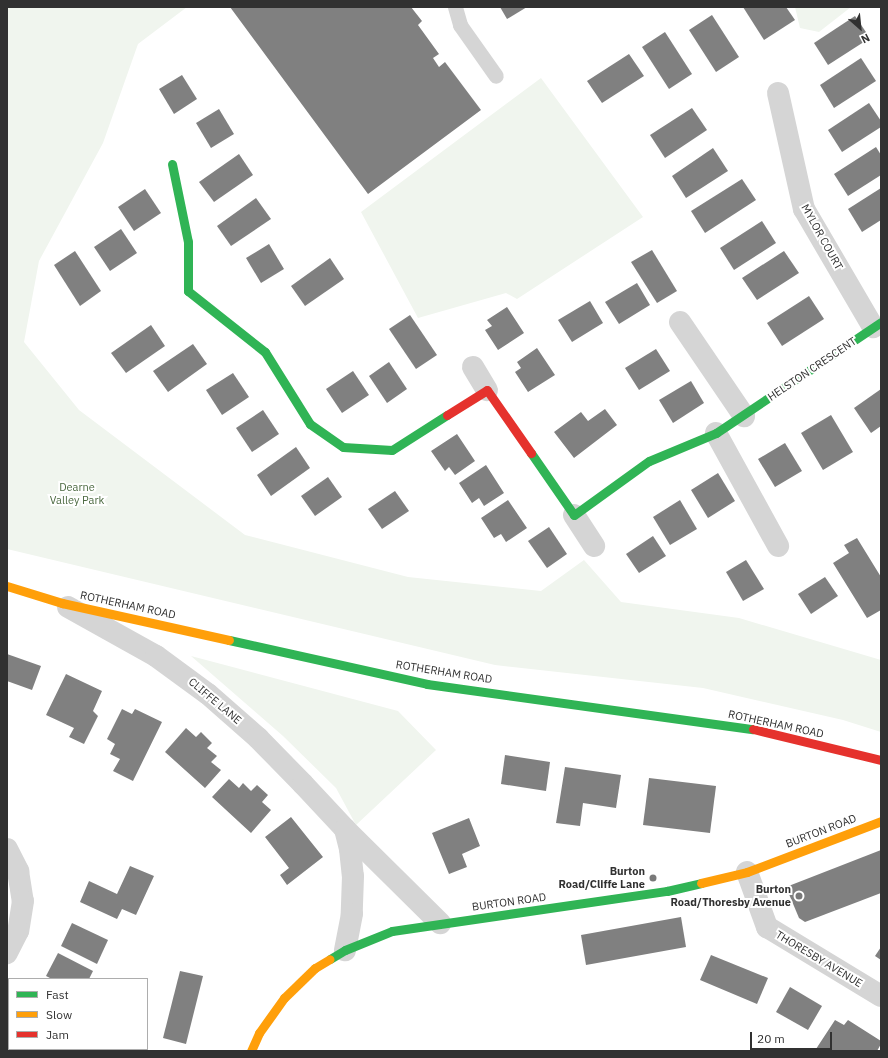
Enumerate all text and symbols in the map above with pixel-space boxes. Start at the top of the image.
north arrow [840,8,880,48]
text: N [859,31,872,47]
street label: MYLOR COURT [799,202,845,272]
street label: HELSTON CRESCENT [765,334,859,404]
park label: Dearne Valley Park [50,481,104,507]
street label: ROTHERHAM ROAD [79,588,177,622]
street label: ROTHERHAM ROAD [395,658,493,686]
street label: CLIFFE LANE [186,675,244,727]
street label: ROTHERHAM ROAD [727,707,825,741]
street label: BURTON ROAD [784,811,858,851]
place label: Burton Road/Cliffe Lane [559,865,645,891]
marker: Burton Road/Cliffe Lane [648,873,658,883]
place label: Burton Road/Thoresby Avenue [670,883,791,909]
street label: BURTON ROAD [471,890,547,914]
marker: Burton Road/Thoresby Avenue [794,891,804,901]
street label: THORESBY AVENUE [773,928,865,990]
legend [8,978,148,1050]
text: Fast [46,987,69,1002]
text: Slow [46,1007,72,1022]
scale bar [752,1024,834,1050]
text: Jam [46,1027,69,1042]
text: 20 m [757,1031,785,1046]

